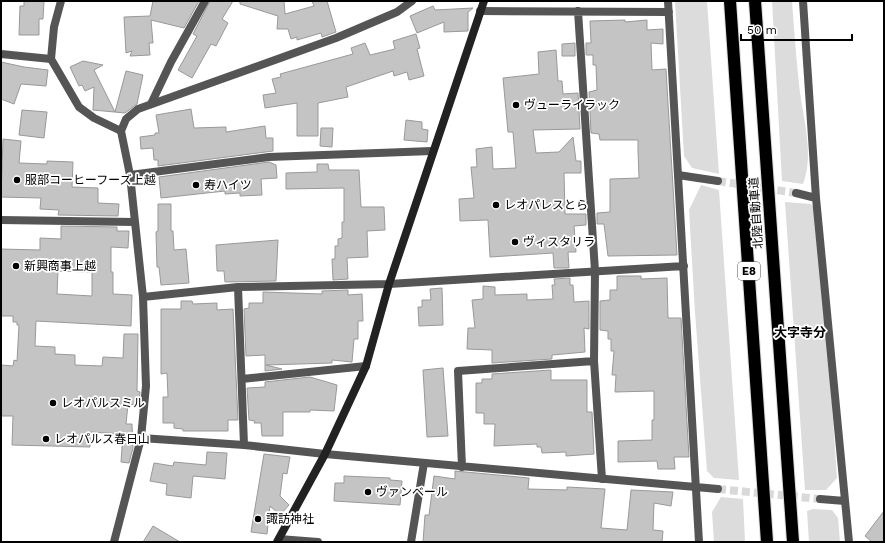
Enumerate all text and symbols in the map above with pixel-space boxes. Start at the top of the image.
scale bar [741,16,852,42]
text: 50 m [747,23,777,37]
place label: ヴューライラック [524,98,620,112]
marker: ヴューライラック [511,100,521,110]
place label: 服部コーヒーフーズ上越 [25,173,156,187]
marker: 服部コーヒーフーズ上越 [12,175,22,185]
street label: 北陸自動車道 [747,177,765,249]
place label: 寿ハイツ [204,178,252,192]
marker: 寿ハイツ [191,180,201,190]
place label: レオパレスとら [504,198,588,212]
marker: レオパレスとら [491,200,501,210]
place label: ヴィスタリラ [523,235,595,249]
marker: ヴィスタリラ [510,237,520,247]
place label: 新興商事上越 [24,259,96,273]
marker: 新興商事上越 [11,261,21,271]
road number: E8 [738,262,760,280]
district label: 大字寺分 [774,325,826,340]
place label: レオパルスミル [61,396,145,410]
marker: レオパルスミル [48,398,58,408]
place label: レオパルス春日山 [54,432,150,446]
marker: レオパルス春日山 [41,434,51,444]
place label: ヴァンベール [376,485,448,499]
marker: ヴァンベール [363,487,373,497]
place label: 諏訪神社 [266,512,314,526]
marker: 諏訪神社 [253,514,263,524]

